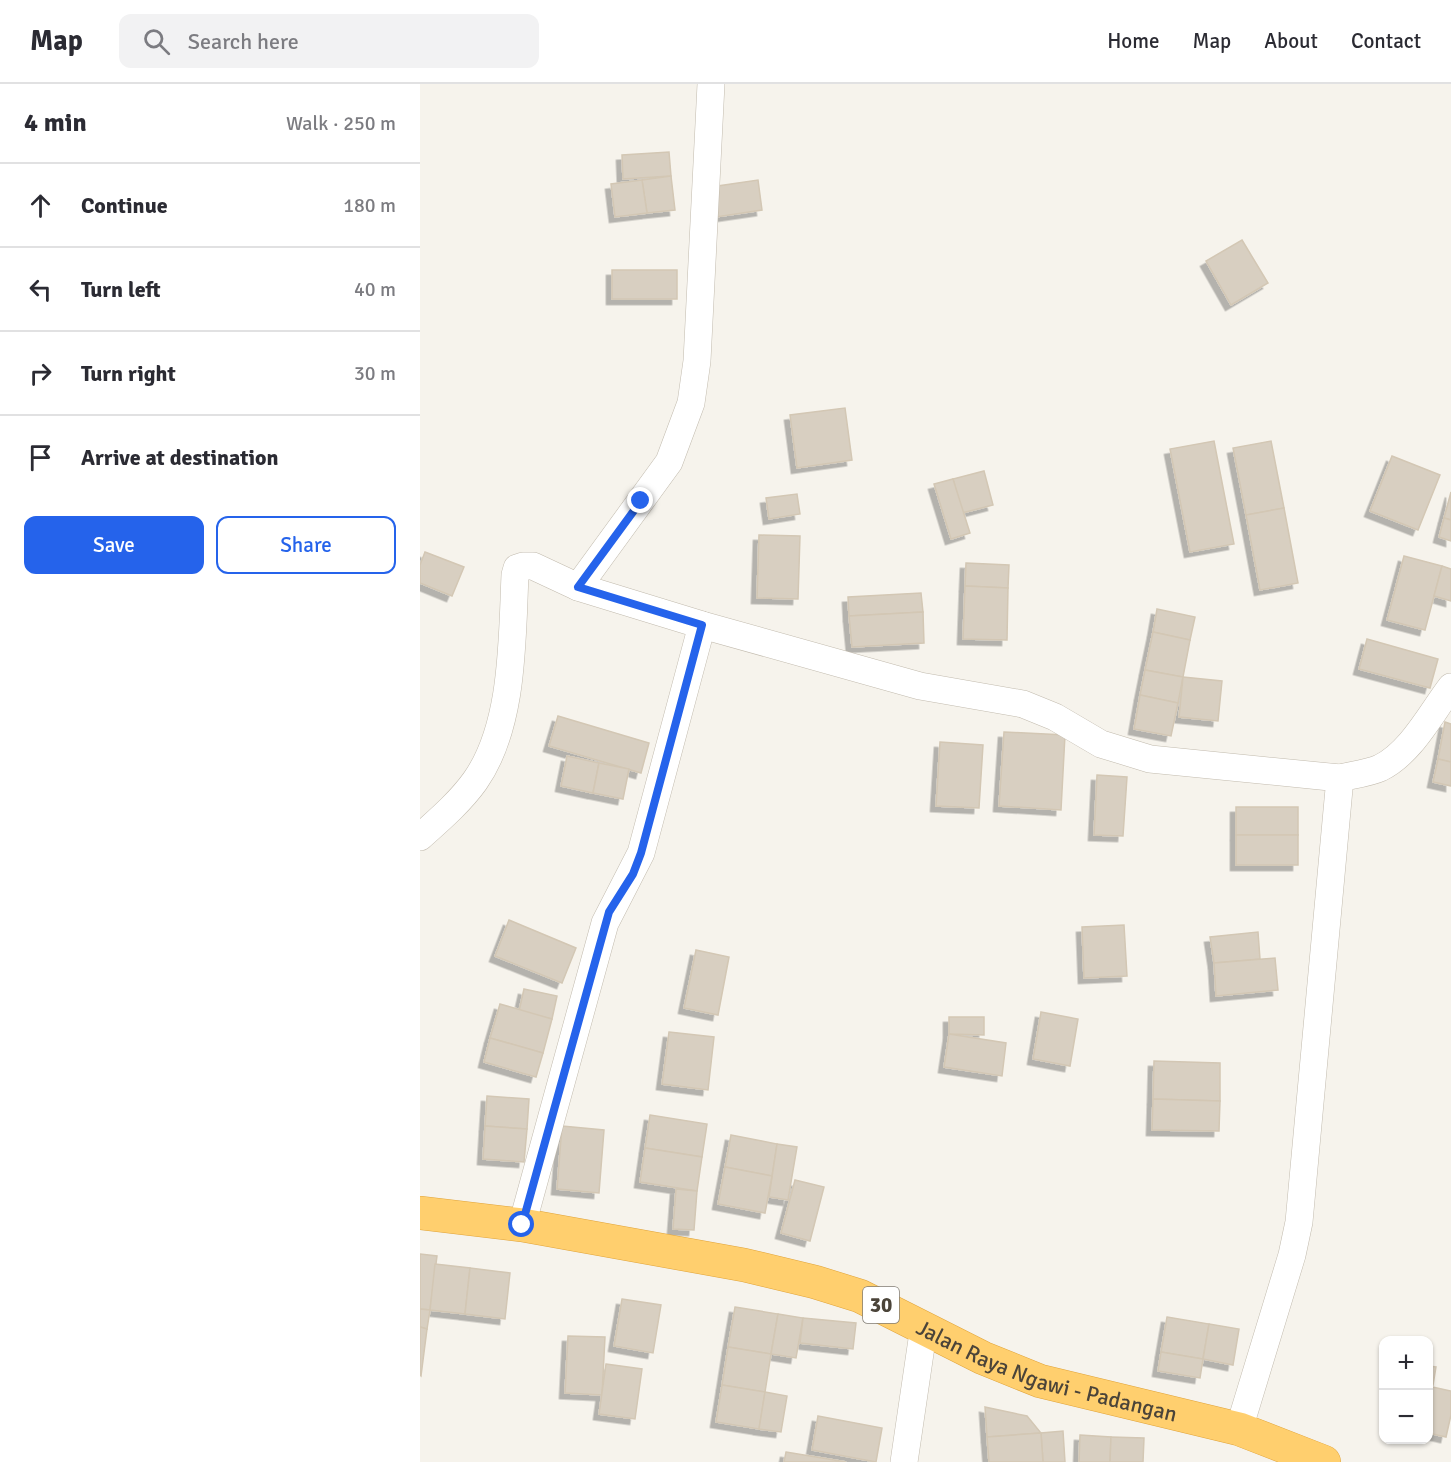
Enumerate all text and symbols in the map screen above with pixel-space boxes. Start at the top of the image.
search box [119,14,539,68]
text: Map [30,24,83,58]
icon: search [140,25,173,58]
text: Search here [188,28,299,55]
text: Home [1107,28,1160,54]
text: Map [1193,28,1231,54]
text: About [1264,28,1318,54]
text: Contact [1351,28,1421,54]
text: 4 min [24,107,87,139]
text: Walk · 250 m [286,111,396,136]
icon: ahead [24,189,57,222]
text: Continue [81,192,168,219]
text: 180 m [343,193,396,218]
icon: left [24,273,57,306]
text: Turn left [81,276,161,303]
text: 40 m [354,277,396,302]
icon: right [24,357,57,390]
text: Turn right [81,360,176,387]
text: 30 m [354,361,396,386]
icon: arrive [24,441,57,474]
text: Arrive at destination [81,444,278,471]
route end [627,487,653,513]
button: Save [24,516,204,574]
button: Share [216,516,396,574]
route start [508,1211,534,1237]
road number: 30 [863,1287,899,1323]
street label: Jalan Raya Ngawi - Padangan [912,1314,1180,1428]
map controls [1379,1336,1433,1444]
button: + [1379,1336,1433,1390]
button: − [1379,1390,1433,1444]

